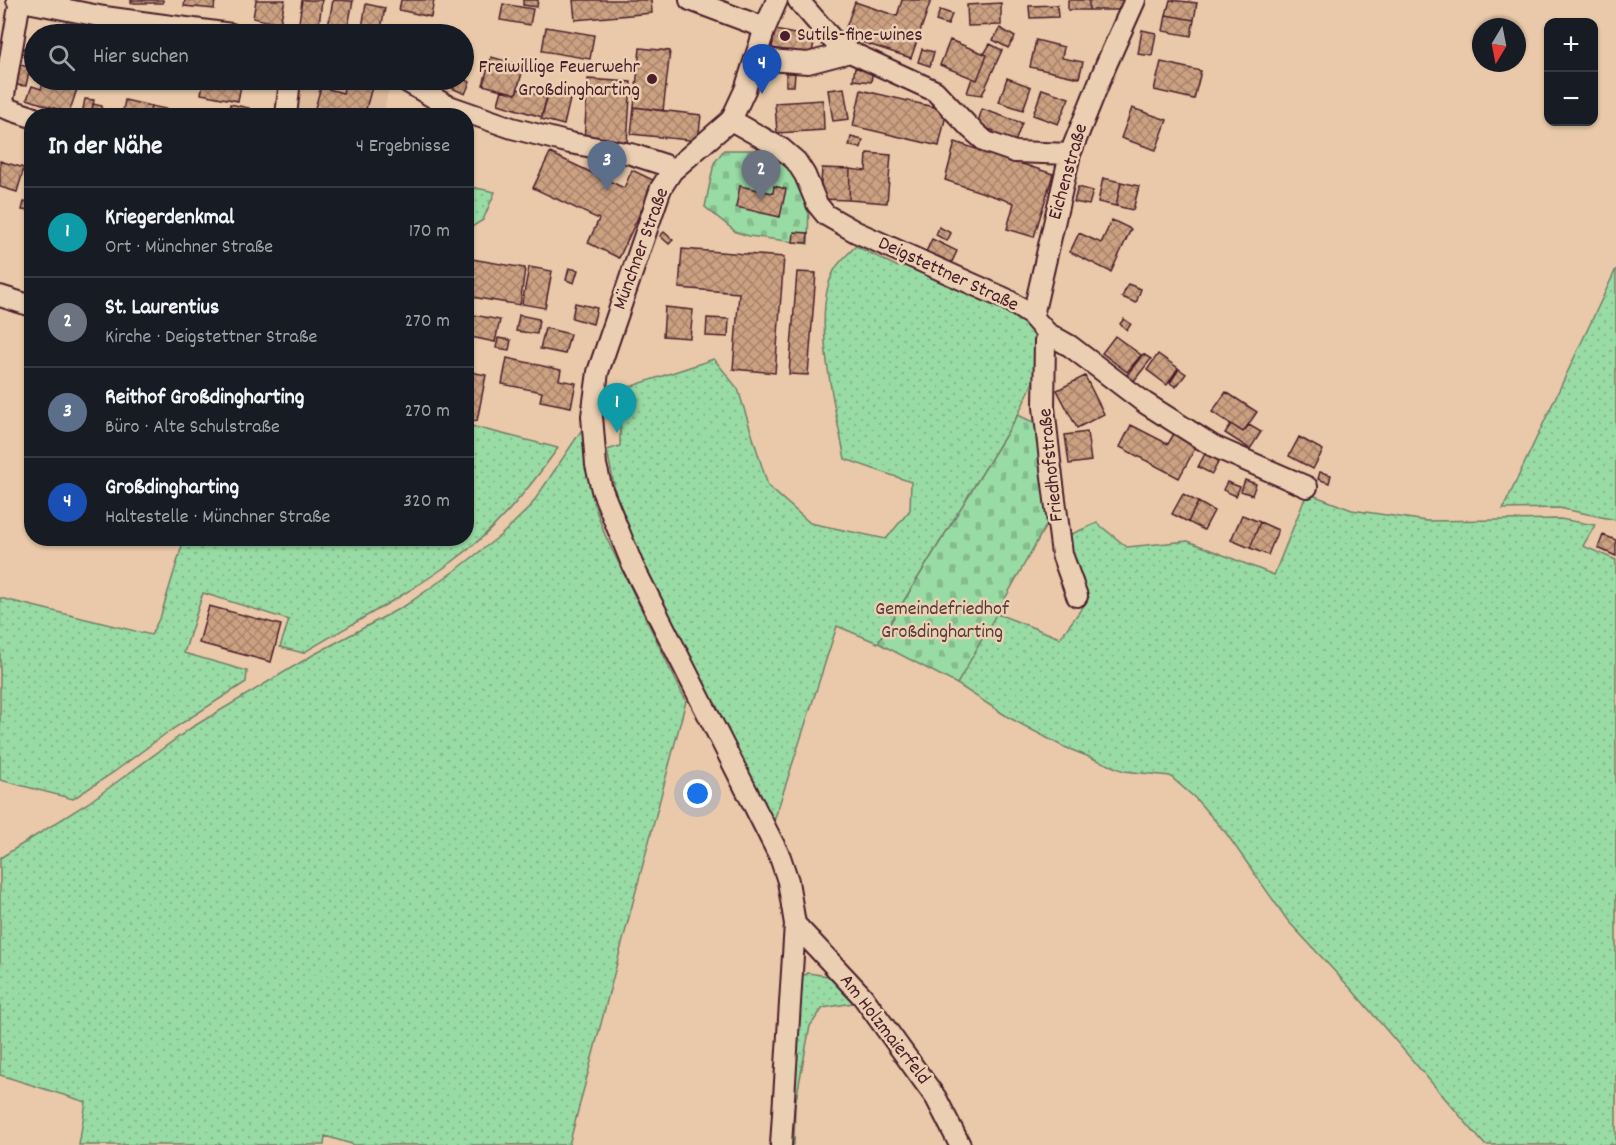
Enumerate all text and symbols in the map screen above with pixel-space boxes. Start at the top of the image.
north arrow [1472,18,1526,72]
map controls [1544,18,1598,126]
button: + [1544,18,1598,72]
place label: Sutils-fine-wines [797,22,923,50]
search box [24,24,474,90]
marker: Sutils-fine-wines [778,29,792,43]
icon: search [45,41,78,74]
text: Hier suchen [93,42,189,73]
pin: 4 [742,44,782,94]
place label: Freiwillige Feuerwehr Großdingharting [479,54,641,105]
marker: Freiwillige Feuerwehr Großdingharting [645,72,659,86]
button: − [1544,72,1598,126]
street label: Eichenstraße [1042,120,1096,223]
text: In der Nähe [48,129,162,166]
text: 4 Ergebnisse [356,133,450,161]
pin: 3 [588,142,626,191]
pin: 2 [742,150,780,200]
street label: Münchner Straße [607,184,677,314]
text: Kriegerdenkmal [105,203,234,234]
text: 1 [65,218,70,246]
text: 170 m [409,218,450,246]
street label: Deigstettner Straße [873,230,1023,320]
text: Ort · Münchner Straße [105,234,273,262]
text: St. Laurentius [105,293,219,324]
text: 2 [63,308,72,336]
text: 270 m [404,308,450,336]
text: Kirche · Deigstettner Straße [105,324,317,352]
text: Reithof Großdingharting [105,383,304,414]
pin: 1 [598,384,636,433]
text: 3 [63,398,72,426]
text: 270 m [404,398,450,426]
street label: Friedhofstraße [1032,407,1072,523]
text: Büro · Alte Schulstraße [105,414,280,442]
text: Großdingharting [105,473,239,504]
text: 4 [63,488,72,516]
text: 320 m [403,488,450,516]
text: Haltestelle · Münchner Straße [105,504,330,532]
park label: Gemeindefriedhof Großdingharting [875,596,1010,647]
your location [683,779,712,808]
street label: Am Holzmaierfeld [832,969,936,1091]

